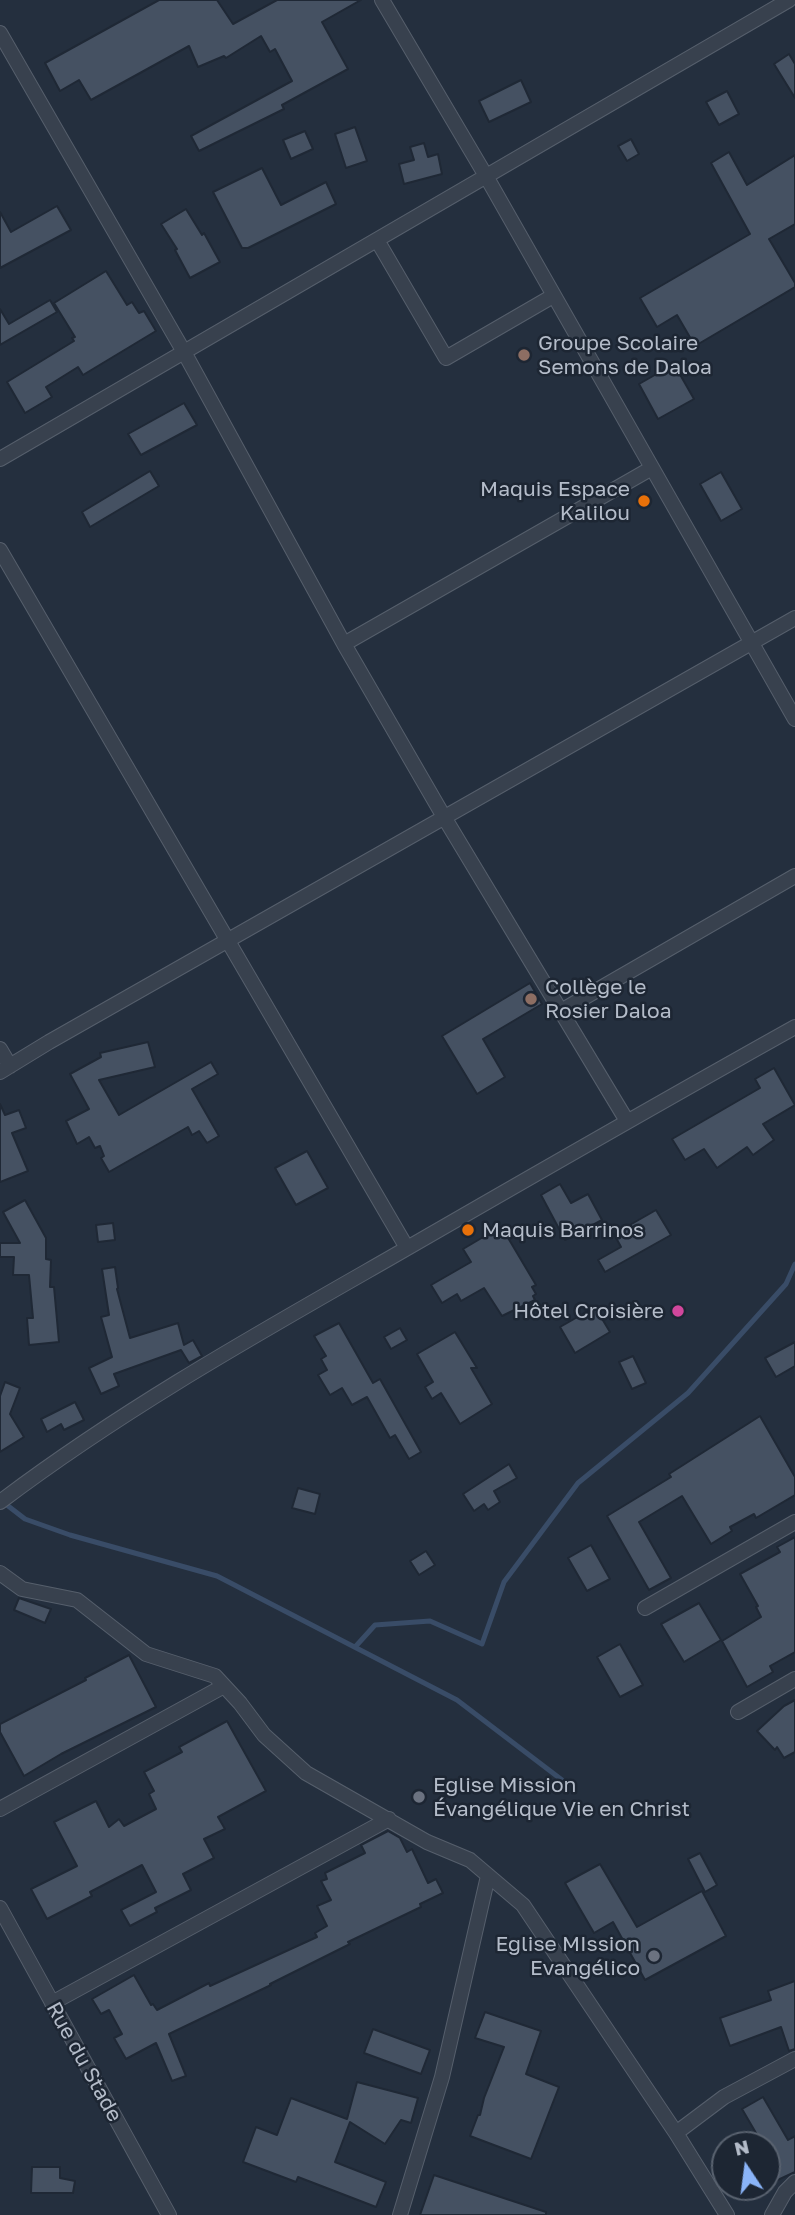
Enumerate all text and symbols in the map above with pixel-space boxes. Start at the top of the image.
place label: Groupe Scolaire Semons de Daloa [538,330,712,380]
marker: Groupe Scolaire Semons de Daloa [516,347,532,363]
place label: Maquis Espace Kalilou [480,476,630,526]
marker: Maquis Espace Kalilou [636,493,652,509]
place label: Collège le Rosier Daloa [545,974,672,1024]
marker: Collège le Rosier Daloa [523,991,539,1007]
place label: Maquis Barrinos [482,1217,644,1243]
marker: Maquis Barrinos [460,1222,476,1238]
place label: Hôtel Croisière [513,1298,664,1324]
marker: Hôtel Croisière [670,1303,686,1319]
place label: Eglise Mission Évangélique Vie en Christ [433,1772,690,1822]
marker: Eglise Mission Évangélique Vie en Christ [411,1789,427,1805]
place label: Eglise MIssion Evangélico [496,1931,640,1981]
marker: Eglise MIssion Evangélico [646,1948,662,1964]
street label: Rue du Stade [41,1998,127,2126]
north arrow [711,2131,781,2201]
text: N [732,2134,751,2160]

